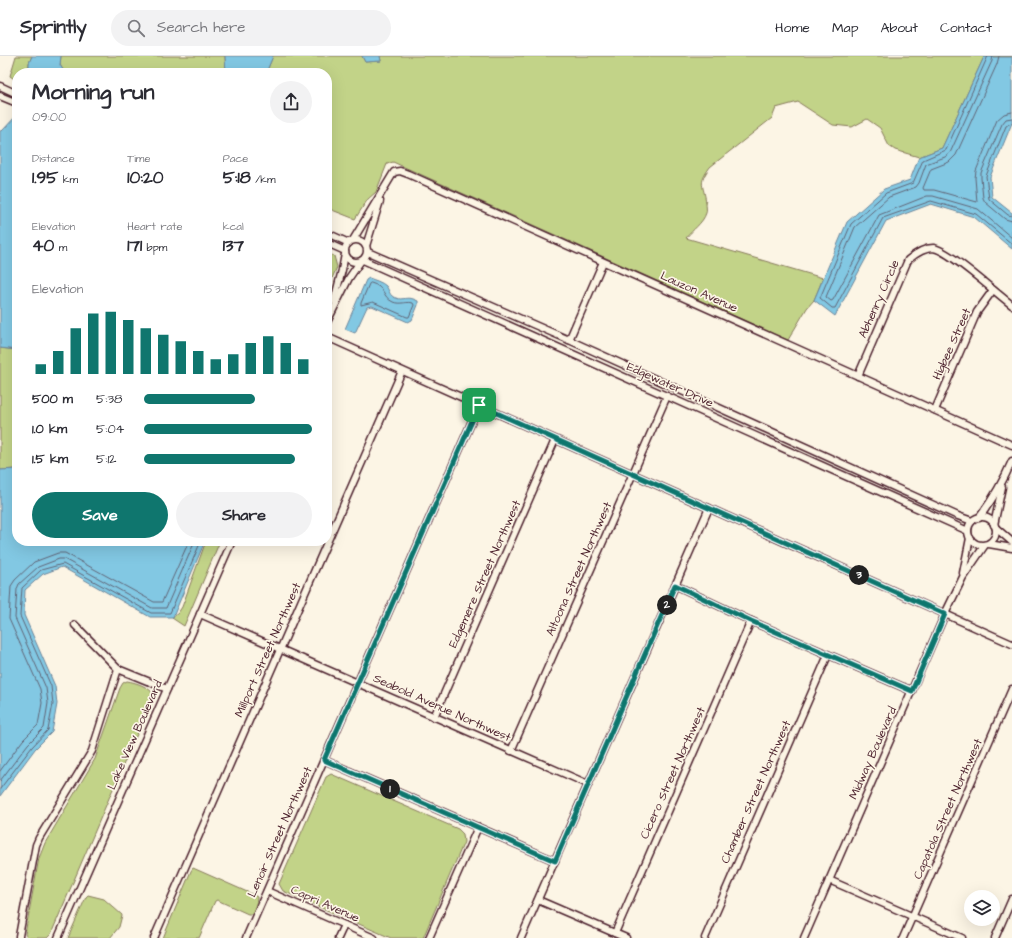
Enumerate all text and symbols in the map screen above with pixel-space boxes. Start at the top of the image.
search box [111,10,391,46]
text: Sprintly [20,14,87,41]
icon: search [125,17,147,39]
text: Search here [157,17,245,38]
text: Home [775,18,810,38]
text: Map [832,18,858,38]
text: About [880,18,918,38]
text: Contact [940,18,992,38]
text: Morning run [32,77,155,108]
button: share [270,81,312,123]
text: 09:00 [32,108,66,126]
text: Distance [32,151,75,166]
text: Time [127,151,150,166]
text: Pace [223,151,248,166]
text: 1.95 [32,166,58,190]
text: 10:20 [127,166,164,190]
text: 5:18 [223,166,251,190]
text: km [58,172,78,187]
text: /km [251,172,275,187]
text: Elevation [32,219,75,234]
text: Heart rate [127,219,183,234]
text: kcal [223,219,244,234]
text: 40 [32,234,54,258]
text: 171 [127,234,142,258]
text: 137 [223,234,244,258]
text: m [54,240,67,255]
text: bpm [142,240,167,255]
street label: Abhenry Circle [854,257,905,341]
street label: Lauzon Avenue [658,267,741,317]
text: Elevation [32,280,83,298]
text: 153–181 m [263,280,312,298]
street label: Higbee Street [929,305,976,383]
street label: Edgewater Drive [623,358,717,413]
pin [462,388,496,422]
text: 500 m [32,390,73,408]
text: 5:38 [96,390,122,408]
icon: arrive [468,394,490,416]
text: 1.0 km [32,420,67,438]
text: 5:04 [96,420,124,438]
text: 1.5 km [32,450,68,468]
text: 5:12 [96,450,116,468]
button: Save [32,492,168,538]
button: Share [176,492,312,538]
street label: Edgemere Street Northwest [445,497,526,651]
street label: Altoona Street Northwest [542,499,616,639]
pin: 3 [849,565,869,585]
text: 3 [856,567,862,582]
street label: Millport Street Northwest [231,580,305,720]
pin: 2 [657,595,677,615]
text: 2 [664,597,670,612]
street label: Seabold Avenue Northwest [370,670,514,746]
street label: Lake View Boulevard [103,678,167,792]
street label: Cicero Street Northwest [636,704,710,842]
street label: Midway Boulevard [845,704,902,803]
street label: Chamber Street Northwest [717,718,795,866]
street label: Capatola Street Northwest [909,736,987,882]
street label: Lenoir Street Northwest [243,764,317,900]
pin: 1 [380,779,400,799]
text: 1 [389,781,391,796]
street label: Capri Avenue [288,881,362,927]
map controls [964,890,1000,926]
button: layers [964,890,1000,926]

